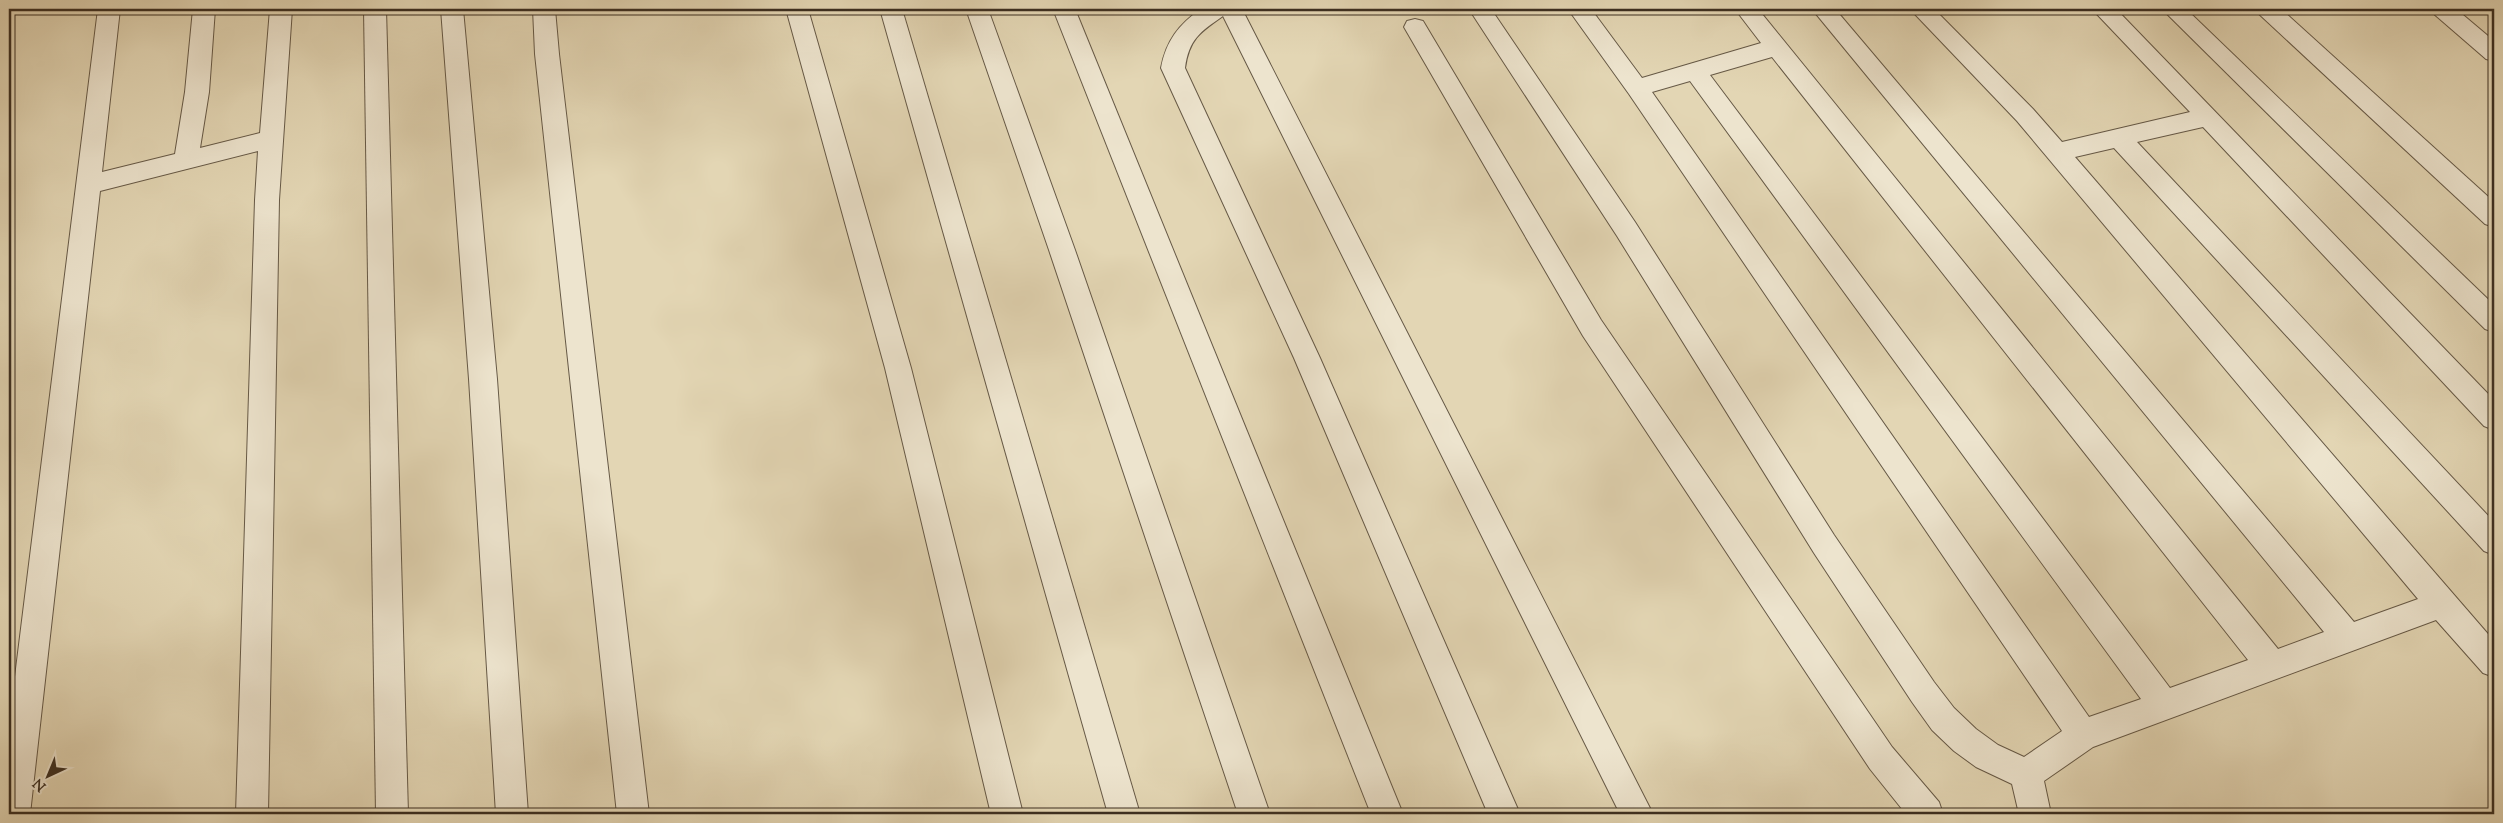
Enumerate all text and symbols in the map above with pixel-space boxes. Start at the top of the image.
north arrow [22,750,72,800]
text: N [29,773,51,795]

